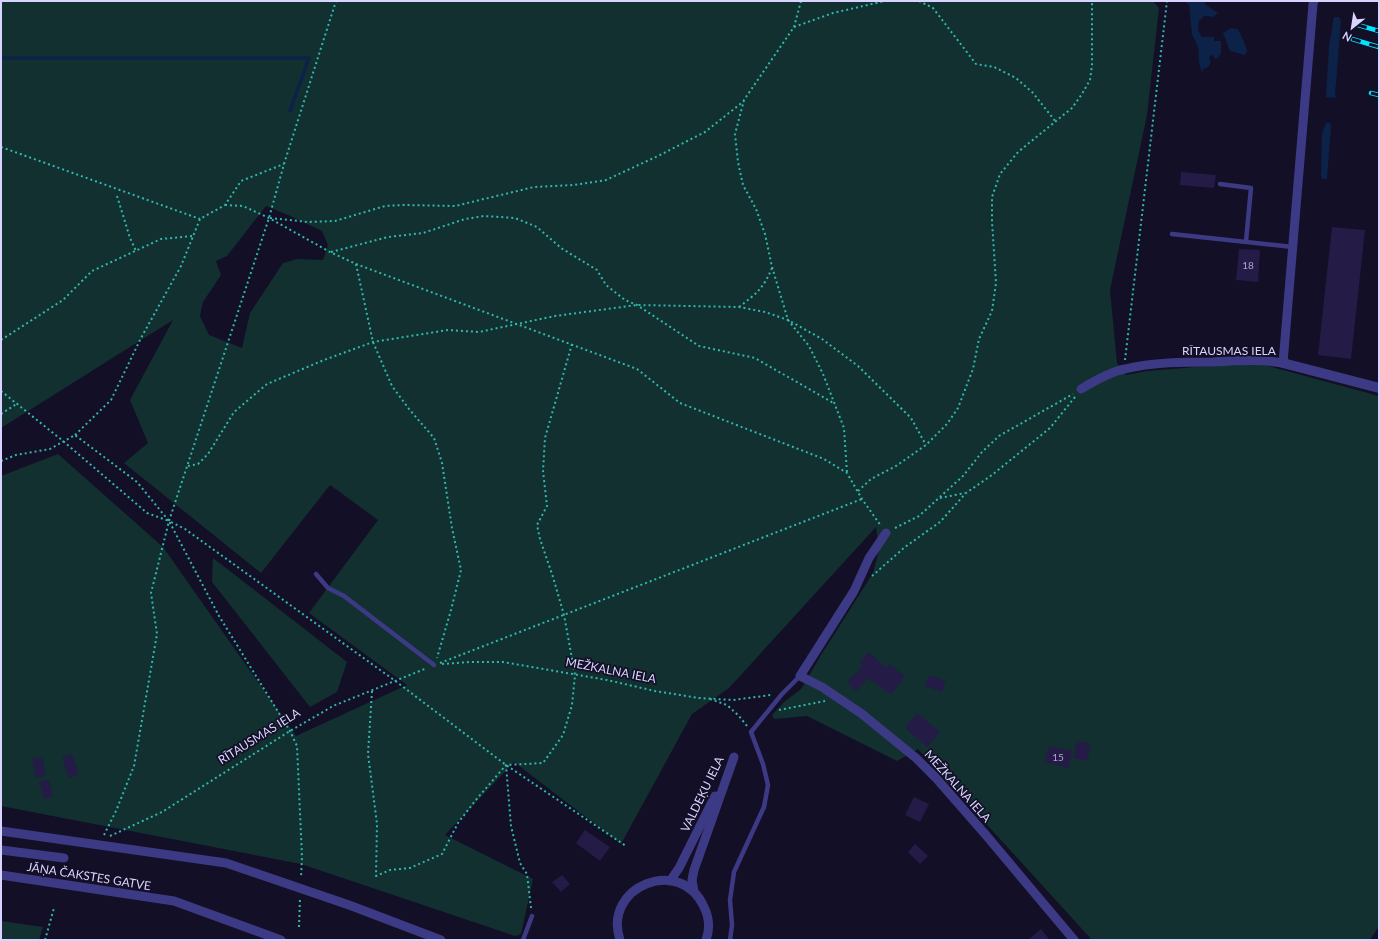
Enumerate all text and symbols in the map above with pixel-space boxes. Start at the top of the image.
north arrow [1332,8,1372,48]
text: N [1340,29,1354,45]
house number: 18 [1242,259,1254,271]
street label: RĪTAUSMAS IELA [1182,343,1277,358]
street label: MEŽKALNA IELA [564,654,658,686]
street label: RĪTAUSMAS IELA [215,704,303,767]
street label: MEŽKALNA IELA [922,747,995,826]
house number: 15 [1052,751,1064,763]
street label: VALDEĶU IELA [677,753,727,834]
street label: JĀŅA ČAKSTES GATVE [26,859,152,893]

